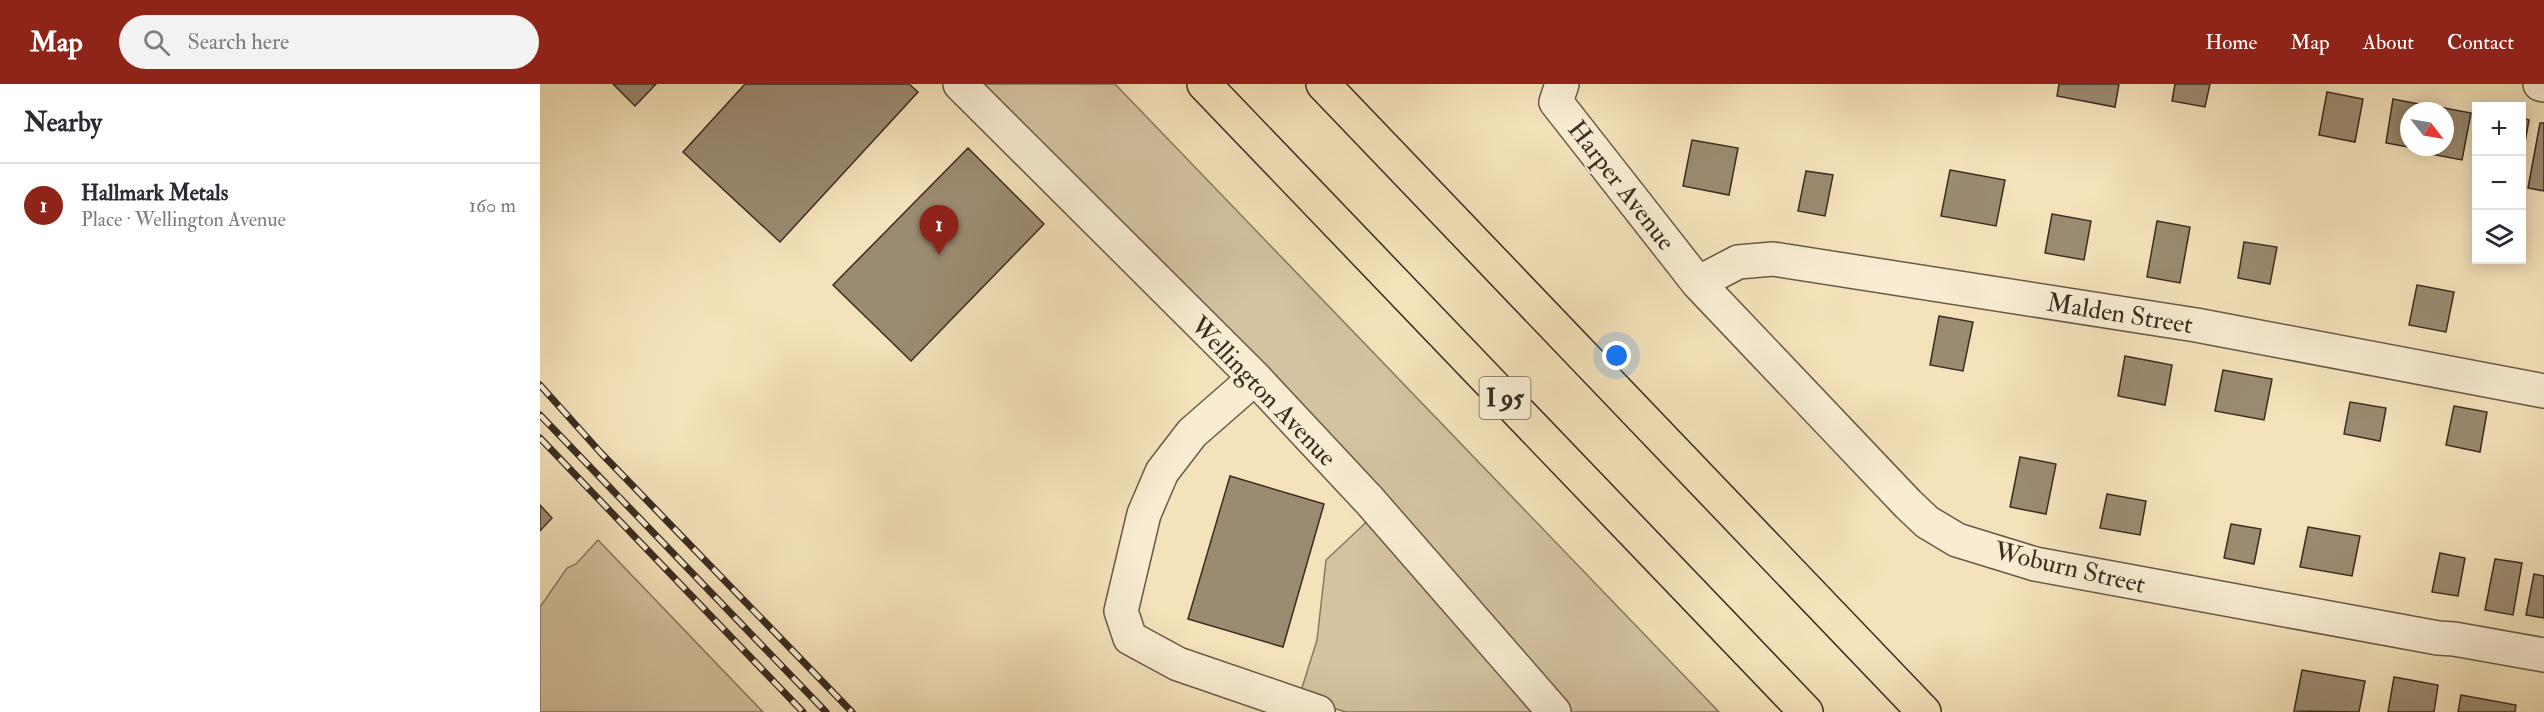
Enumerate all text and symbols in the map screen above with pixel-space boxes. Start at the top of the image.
search box [119,15,539,69]
text: Map [30,25,83,60]
icon: search [140,26,173,59]
text: Search here [188,28,289,56]
text: Home [2205,29,2257,56]
text: Map [2290,29,2330,56]
text: About [2363,29,2414,56]
text: Contact [2447,29,2514,56]
north arrow [2400,102,2454,156]
map controls [2472,102,2526,264]
button: + [2472,102,2526,156]
text: Nearby [24,107,102,139]
street label: Harper Avenue [1560,114,1682,258]
button: − [2472,156,2526,210]
text: Hallmark Metals [81,179,228,207]
text: 1 [40,193,47,218]
text: 160 m [469,193,516,218]
pin: 1 [920,206,958,255]
text: Place · Wellington Avenue [81,207,286,232]
button: layers [2472,210,2526,264]
street label: Malden Street [2045,287,2195,341]
street label: Wellington Avenue [1183,309,1343,474]
your location [1602,341,1631,370]
road number: I 95 [1480,377,1530,419]
street label: Woburn Street [1990,535,2148,601]

